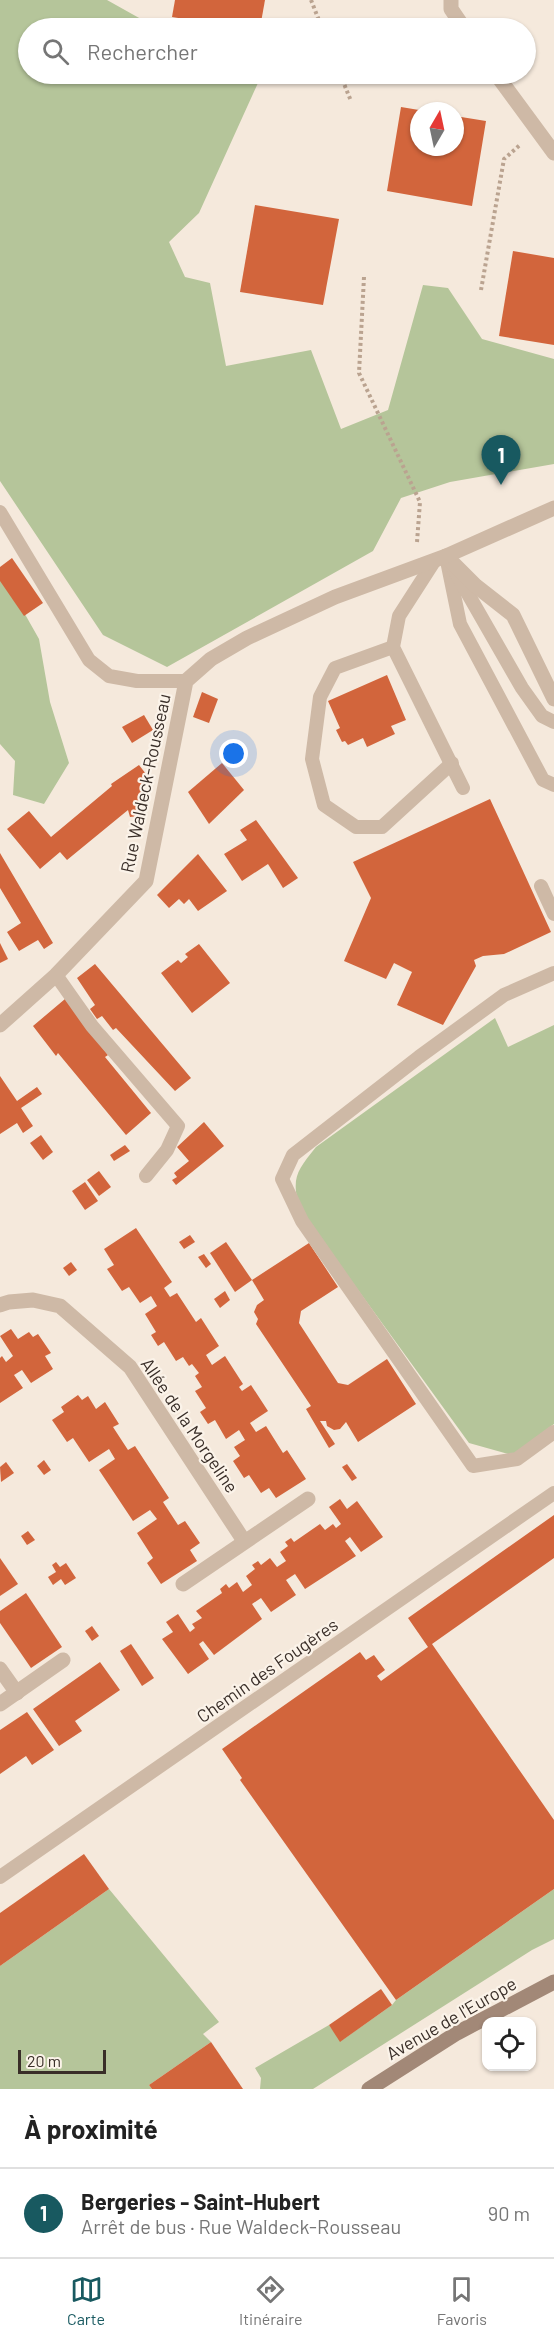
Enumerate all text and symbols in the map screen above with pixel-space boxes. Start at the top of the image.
search box [18,18,536,84]
icon: search [39,35,72,68]
text: Rechercher [87,38,198,64]
north arrow [410,102,464,156]
pin: 1 [482,436,520,485]
street label: Rue Waldeck-Rousseau [115,691,175,875]
your location [219,739,248,768]
street label: Allée de la Morgeline [137,1353,243,1497]
street label: Chemin des Fougères [192,1613,342,1727]
street label: Avenue de l'Europe [382,1972,520,2064]
map controls [482,2017,536,2071]
button: locate [482,2017,536,2071]
scale bar [18,2047,106,2074]
text: 20 m [27,2051,61,2070]
text: À proximité [24,2113,158,2144]
text: Bergeries - Saint-Hubert [81,2188,320,2214]
text: 1 [40,2201,47,2225]
text: 90 m [488,2201,530,2225]
text: Arrêt de bus · Rue Waldeck-Rousseau [81,2214,401,2238]
tab: Carte [67,2273,105,2328]
tab: Itinéraire [239,2273,303,2328]
tab: Favoris [437,2273,487,2328]

